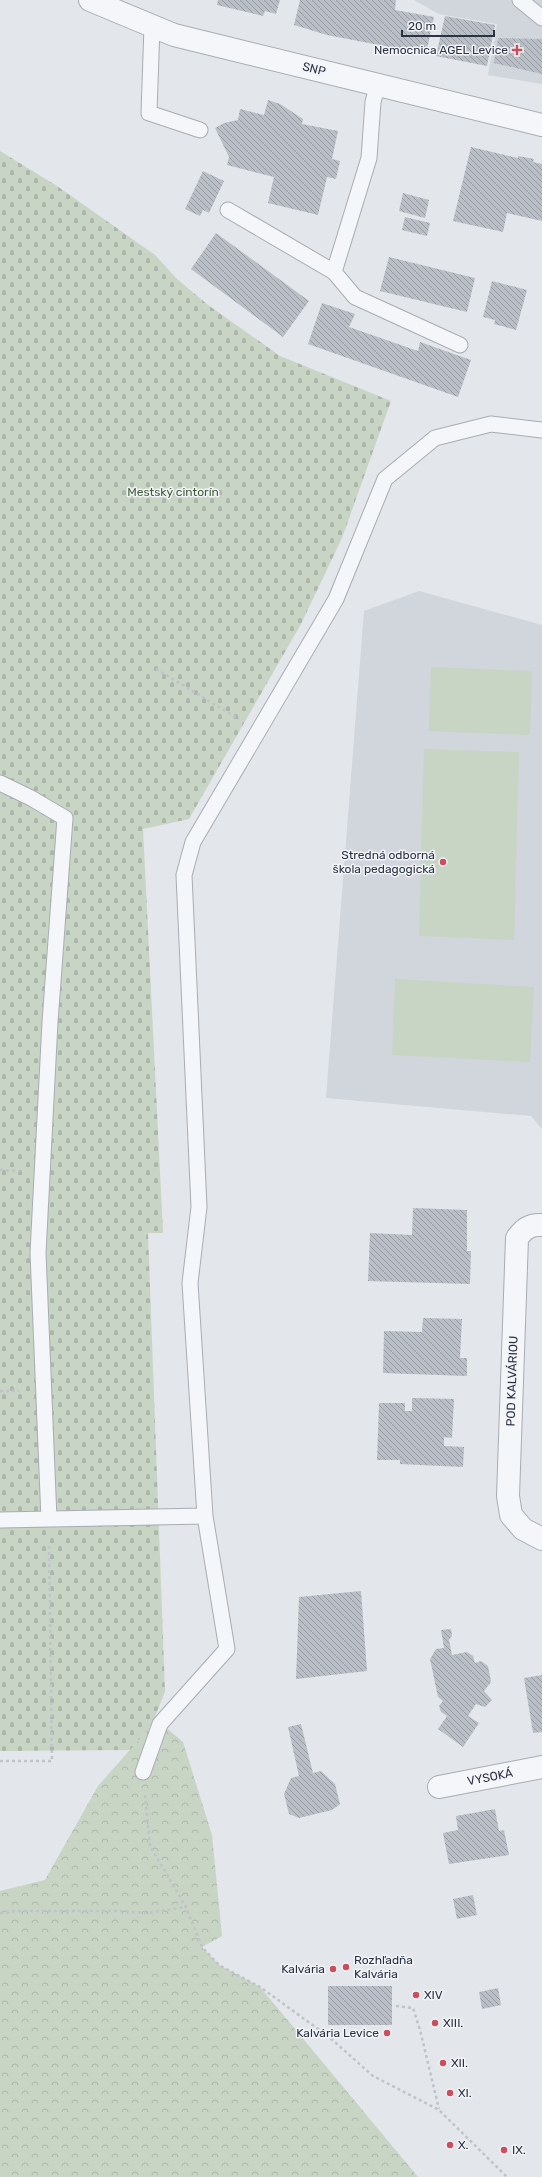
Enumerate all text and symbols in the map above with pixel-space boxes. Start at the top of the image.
scale bar [402,12,494,38]
text: 20 m [408,19,436,33]
place label: Nemocnica AGEL Levice [374,43,508,57]
marker: Nemocnica AGEL Levice [511,44,523,56]
street label: SNP [301,59,327,79]
park label: Mestský cintorín [127,485,219,499]
place label: Stredná odborná škola pedagogická [333,848,435,876]
marker: Stredná odborná škola pedagogická [438,857,448,867]
street label: POD KALVÁRIOU [503,1335,521,1427]
street label: VYSOKÁ [466,1766,514,1788]
place label: Rozhľadňa Kalvária [354,1953,413,1981]
place label: Kalvária [281,1962,325,1976]
marker: Rozhľadňa Kalvária [341,1962,351,1972]
marker: Kalvária [328,1964,338,1974]
place label: XIV [424,1988,443,2002]
marker: XIV [411,1990,421,2000]
place label: XIII. [443,2016,463,2030]
marker: XIII. [430,2018,440,2028]
place label: Kalvária Levice [296,2026,379,2040]
marker: Kalvária Levice [382,2028,392,2038]
place label: XII. [451,2056,468,2070]
marker: XII. [438,2058,448,2068]
place label: XI. [458,2086,472,2100]
marker: XI. [445,2088,455,2098]
place label: X. [458,2138,469,2152]
marker: X. [445,2140,455,2150]
place label: IX. [512,2143,526,2157]
marker: IX. [499,2145,509,2155]

